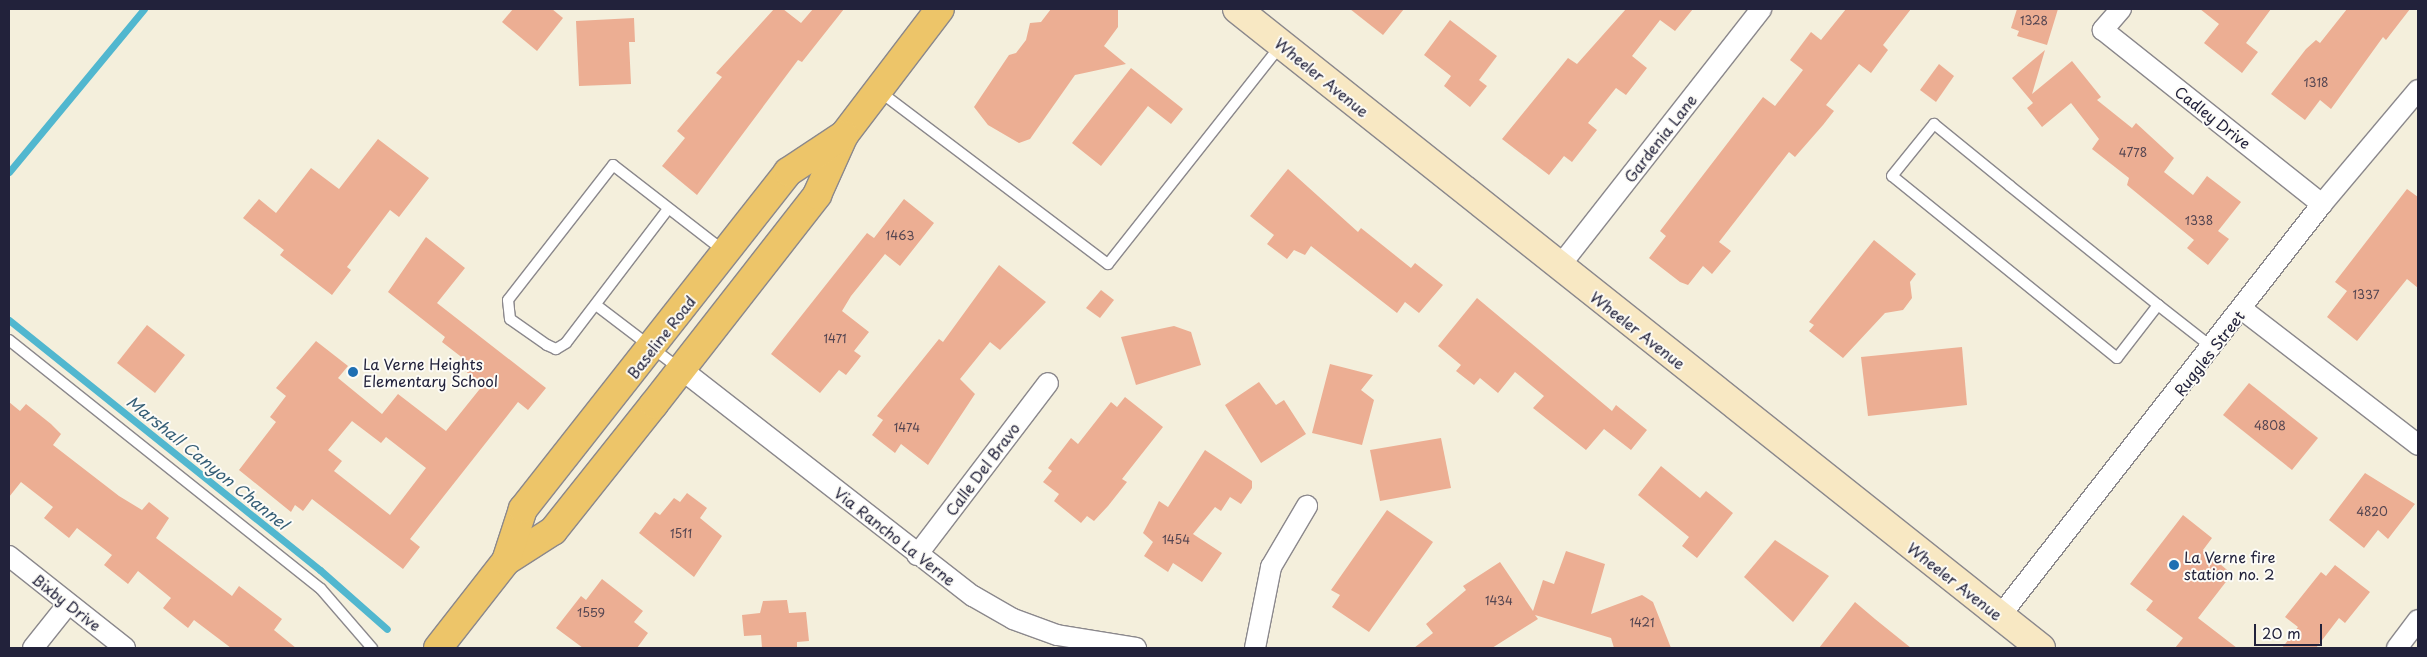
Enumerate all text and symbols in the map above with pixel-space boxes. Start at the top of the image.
house number: 1328 [2020,14,2048,28]
street label: Wheeler Avenue [1271,34,1373,120]
house number: 1318 [2303,76,2329,90]
street label: Cadley Drive [2171,81,2255,153]
street label: Gardenia Lane [1620,91,1700,185]
house number: 4778 [2119,146,2147,160]
house number: 1338 [2185,214,2213,228]
house number: 1463 [886,229,914,243]
street label: Wheeler Avenue [1587,287,1689,373]
house number: 1337 [2353,288,2379,302]
street label: Baseline Road [623,292,699,382]
street label: Ruggles Street [2170,306,2248,400]
house number: 1471 [823,332,847,346]
place label: La Verne Heights Elementary School [363,354,498,389]
marker: La Verne Heights Elementary School [347,366,359,378]
water label: Marshall Canyon Channel [124,391,292,533]
street label: Calle Del Bravo [941,419,1023,519]
house number: 4808 [2254,419,2286,433]
house number: 1474 [894,421,920,435]
street label: Via Rancho La Verne [830,482,960,590]
house number: 4820 [2356,505,2388,519]
house number: 1511 [670,527,692,541]
house number: 1454 [1162,533,1190,547]
street label: Wheeler Avenue [1904,538,2006,624]
place label: La Verne fire station no. 2 [2184,547,2278,582]
marker: La Verne fire station no. 2 [2168,559,2180,571]
street label: Bixby Drive [29,569,105,635]
house number: 1434 [1485,594,1513,608]
house number: 1559 [577,606,605,620]
scale bar [2257,614,2324,646]
house number: 1421 [1629,616,1655,630]
text: 20 m [2262,621,2301,644]

